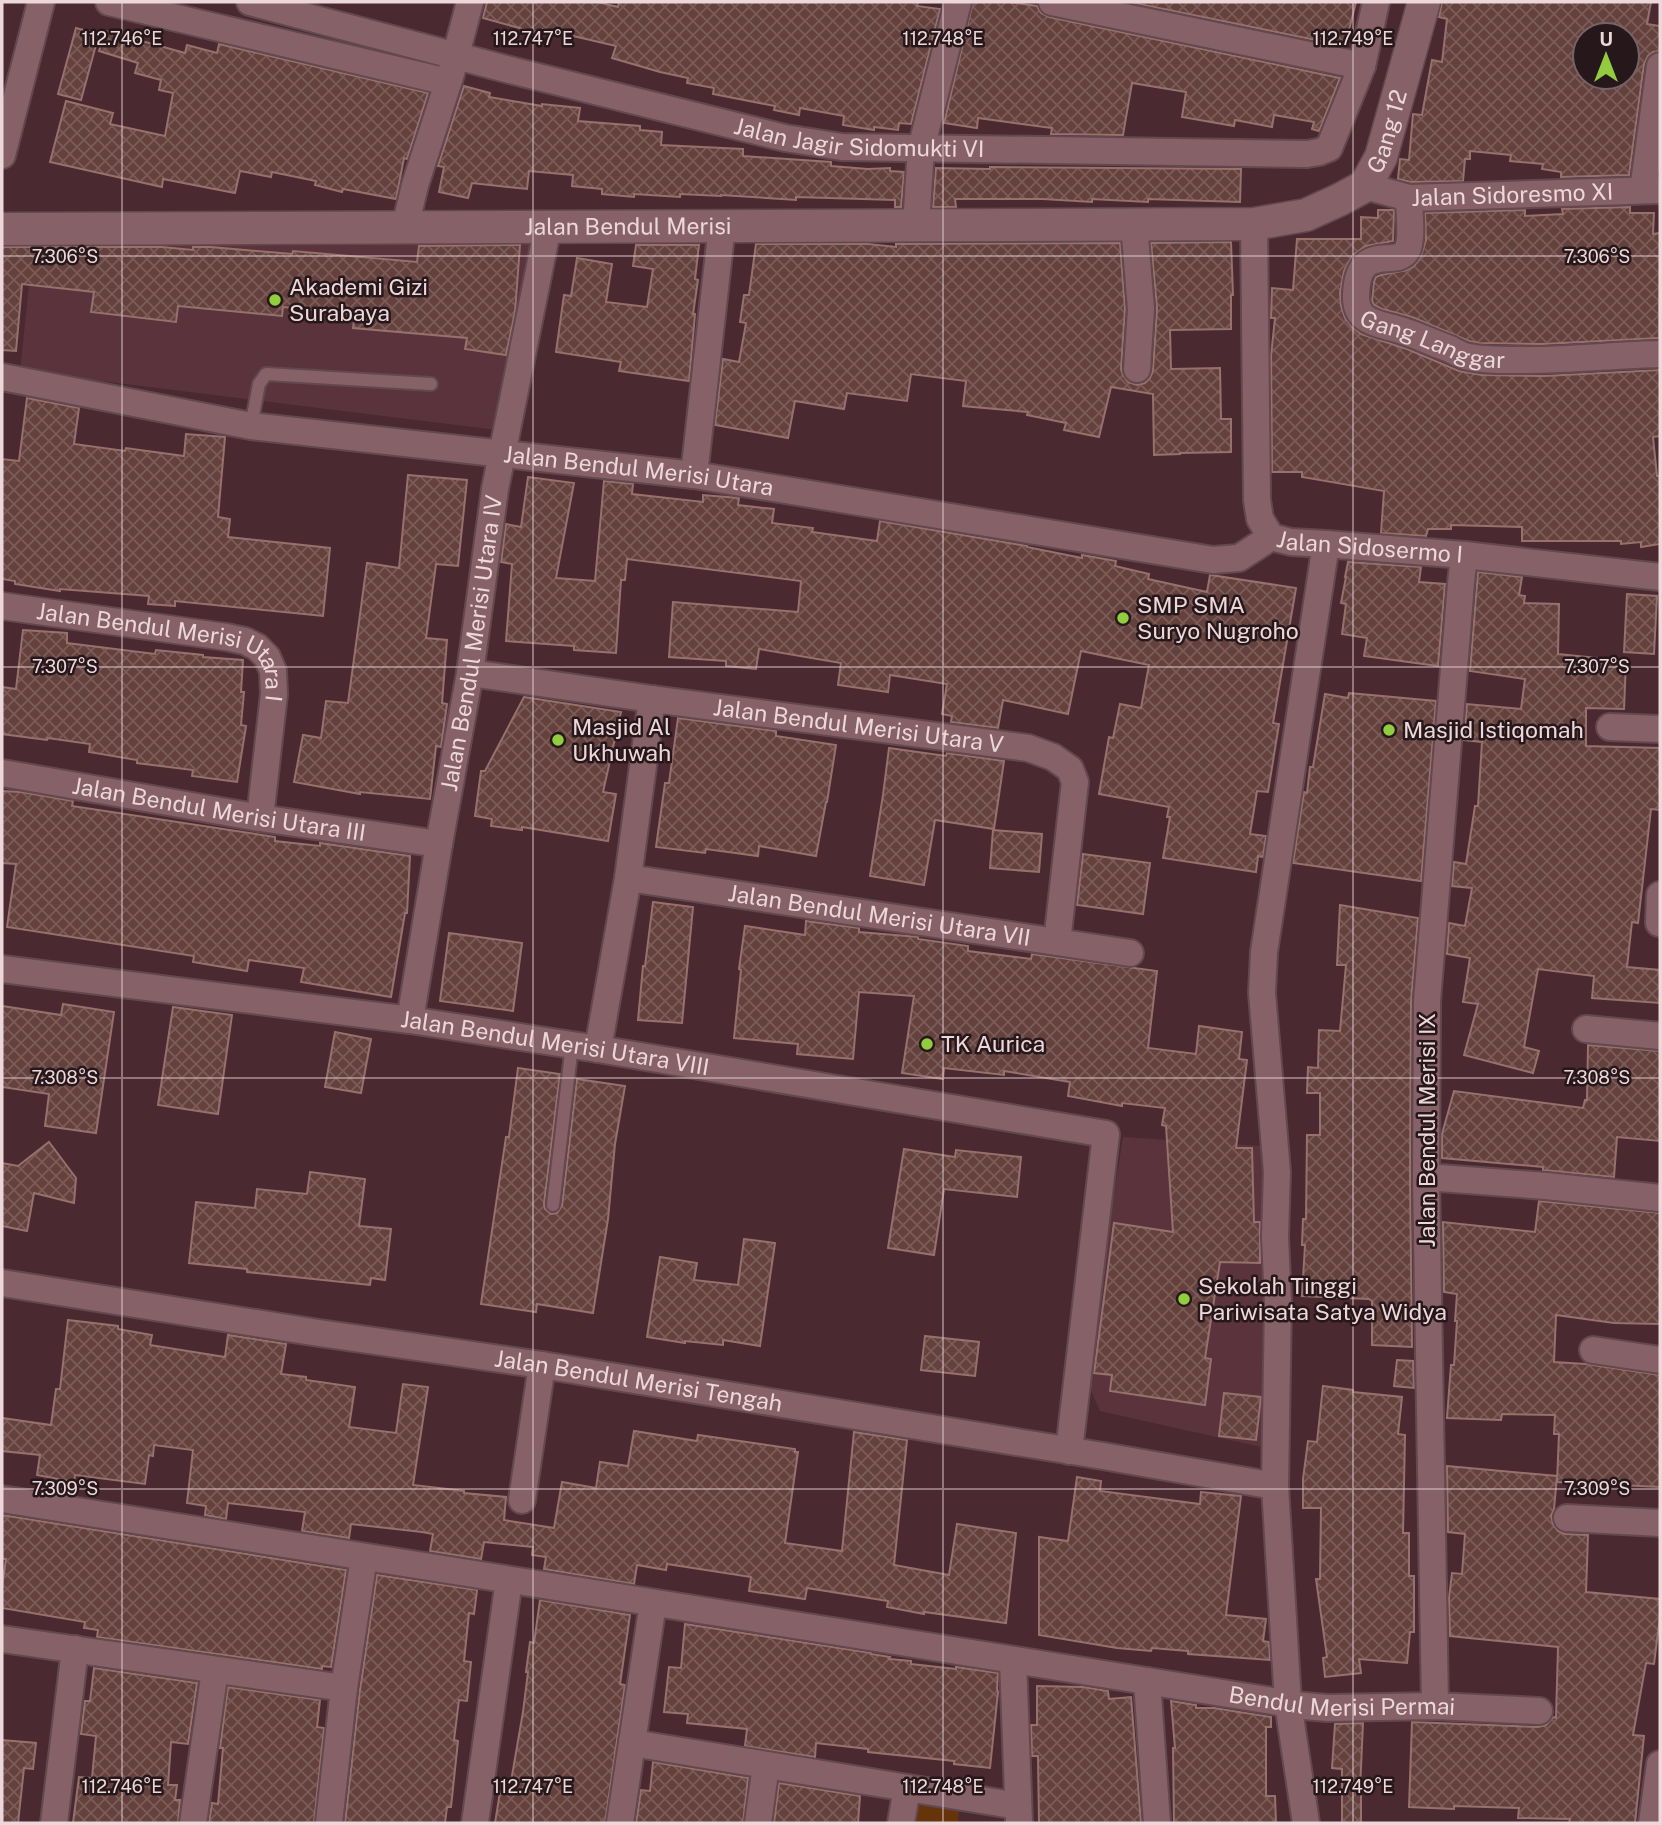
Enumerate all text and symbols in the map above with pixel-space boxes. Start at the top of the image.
north arrow [1571,21,1641,91]
text: 112.746°E [82,28,162,49]
text: 112.747°E [493,28,573,49]
text: 112.748°E [902,28,984,49]
text: 112.749°E [1313,28,1393,49]
text: U [1599,28,1613,50]
street label: Gang 12 [1361,87,1412,178]
street label: Jalan Jagir Sidomukti VI [731,112,985,162]
street label: Jalan Sidoresmo XI [1411,177,1614,211]
street label: Jalan Bendul Merisi [524,212,732,240]
text: 7.306°S [32,246,98,267]
text: 7.306°S [1564,246,1630,267]
place label: Akademi Gizi Surabaya [289,273,428,326]
marker: Akademi Gizi Surabaya [267,292,283,308]
street label: Gang Langgar [1355,304,1505,373]
street label: Jalan Bendul Merisi Utara [502,440,776,501]
street label: Jalan Bendul Merisi Utara IV [435,493,507,793]
street label: Jalan Sidosermo I [1274,525,1464,568]
place label: SMP SMA Suryo Nugroho [1137,591,1299,644]
street label: Jalan Bendul Merisi Utara I [35,597,288,703]
marker: SMP SMA Suryo Nugroho [1115,610,1131,626]
text: 7.307°S [32,656,98,677]
text: 7.307°S [1564,656,1630,677]
street label: Jalan Bendul Merisi Utara V [712,693,1005,758]
place label: Masjid Al Ukhuwah [572,713,671,766]
place label: Masjid Istiqomah [1403,716,1584,743]
marker: Masjid Istiqomah [1381,722,1397,738]
marker: Masjid Al Ukhuwah [550,732,566,748]
street label: Jalan Bendul Merisi Utara III [70,771,368,846]
street label: Jalan Bendul Merisi Utara VII [726,879,1032,951]
street label: Jalan Bendul Merisi Utara VIII [399,1005,711,1080]
street label: Jalan Bendul Merisi IX [1413,1013,1440,1247]
place label: TK Aurica [941,1030,1045,1057]
marker: TK Aurica [919,1036,935,1052]
text: 7.308°S [32,1067,98,1088]
text: 7.308°S [1564,1067,1630,1088]
place label: Sekolah Tinggi Pariwisata Satya Widya [1198,1272,1447,1325]
marker: Sekolah Tinggi Pariwisata Satya Widya [1176,1291,1192,1307]
street label: Jalan Bendul Merisi Tengah [493,1344,784,1417]
text: 7.309°S [32,1478,98,1499]
text: 7.309°S [1564,1478,1630,1499]
street label: Bendul Merisi Permai [1227,1680,1456,1721]
text: 112.746°E [82,1776,162,1797]
text: 112.747°E [493,1776,573,1797]
text: 112.748°E [902,1776,984,1797]
text: 112.749°E [1313,1776,1393,1797]

